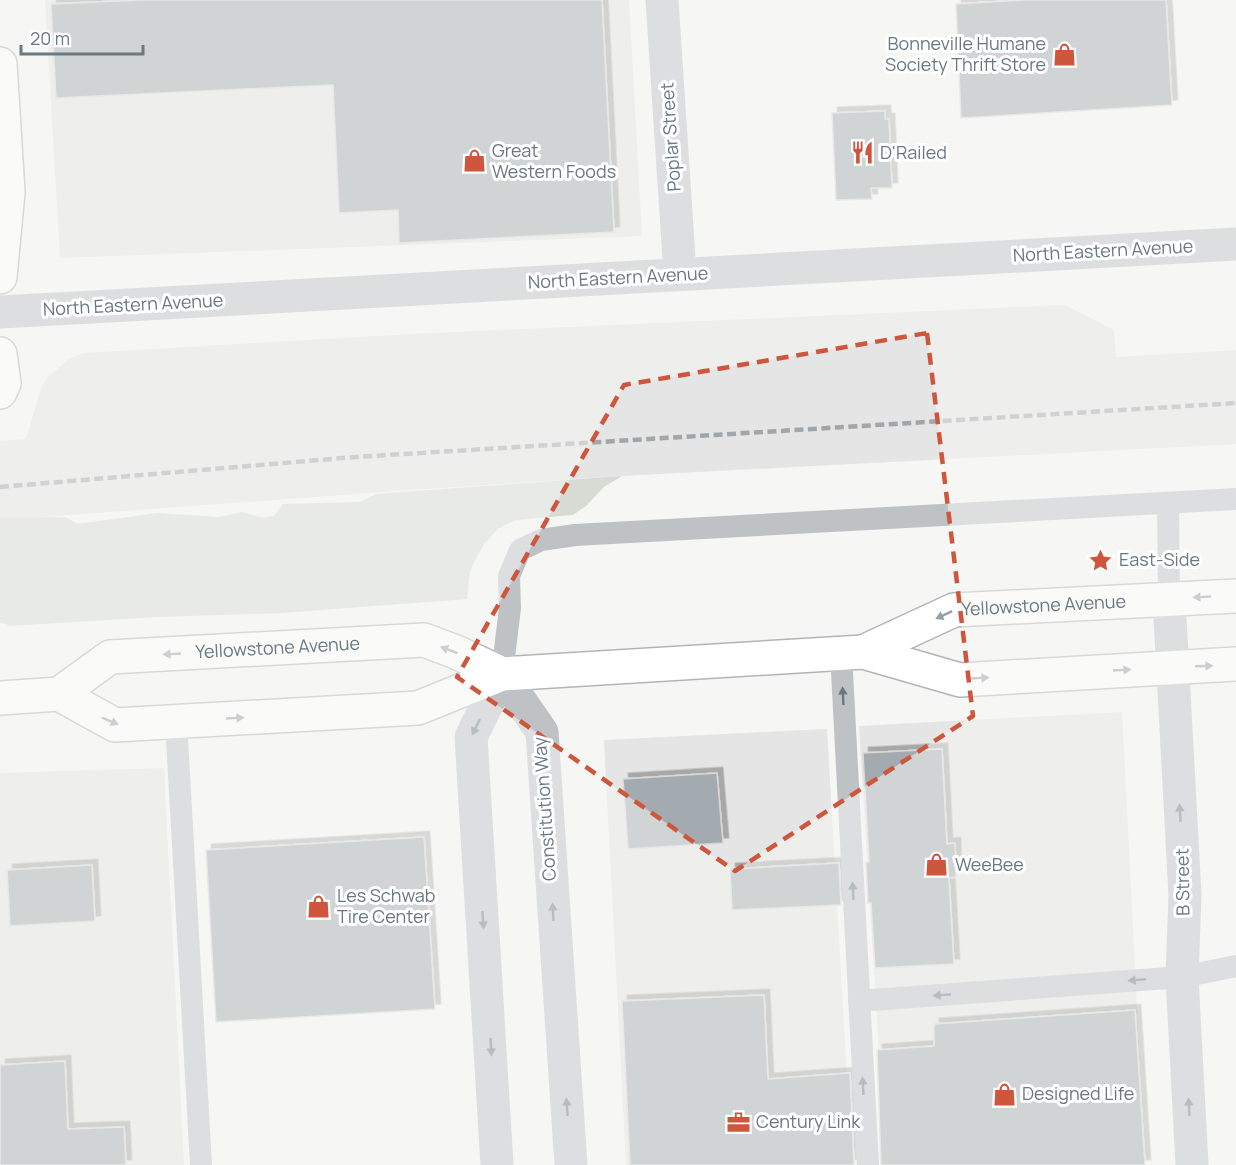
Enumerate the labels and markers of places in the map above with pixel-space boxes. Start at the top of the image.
place label: Bonneville Humane Society Thrift Store [885,31,1046,76]
shop icon: Bonneville Humane Society Thrift Store [1051,41,1077,67]
place label: Great Western Foods [492,138,616,183]
restaurant icon: D'Railed [849,140,875,166]
place label: D'Railed [880,140,947,164]
shop icon: Great Western Foods [461,148,487,174]
place icon: East-Side [1088,547,1114,573]
place label: East-Side [1119,547,1200,571]
shop icon: WeeBee [924,852,950,878]
place label: WeeBee [955,852,1024,876]
place label: Les Schwab Tire Center [337,883,435,928]
shop icon: Les Schwab Tire Center [306,893,332,919]
shop icon: Designed Life [991,1081,1017,1107]
place label: Designed Life [1022,1081,1134,1105]
office icon: Century Link [725,1109,751,1135]
place label: Century Link [756,1109,861,1133]

